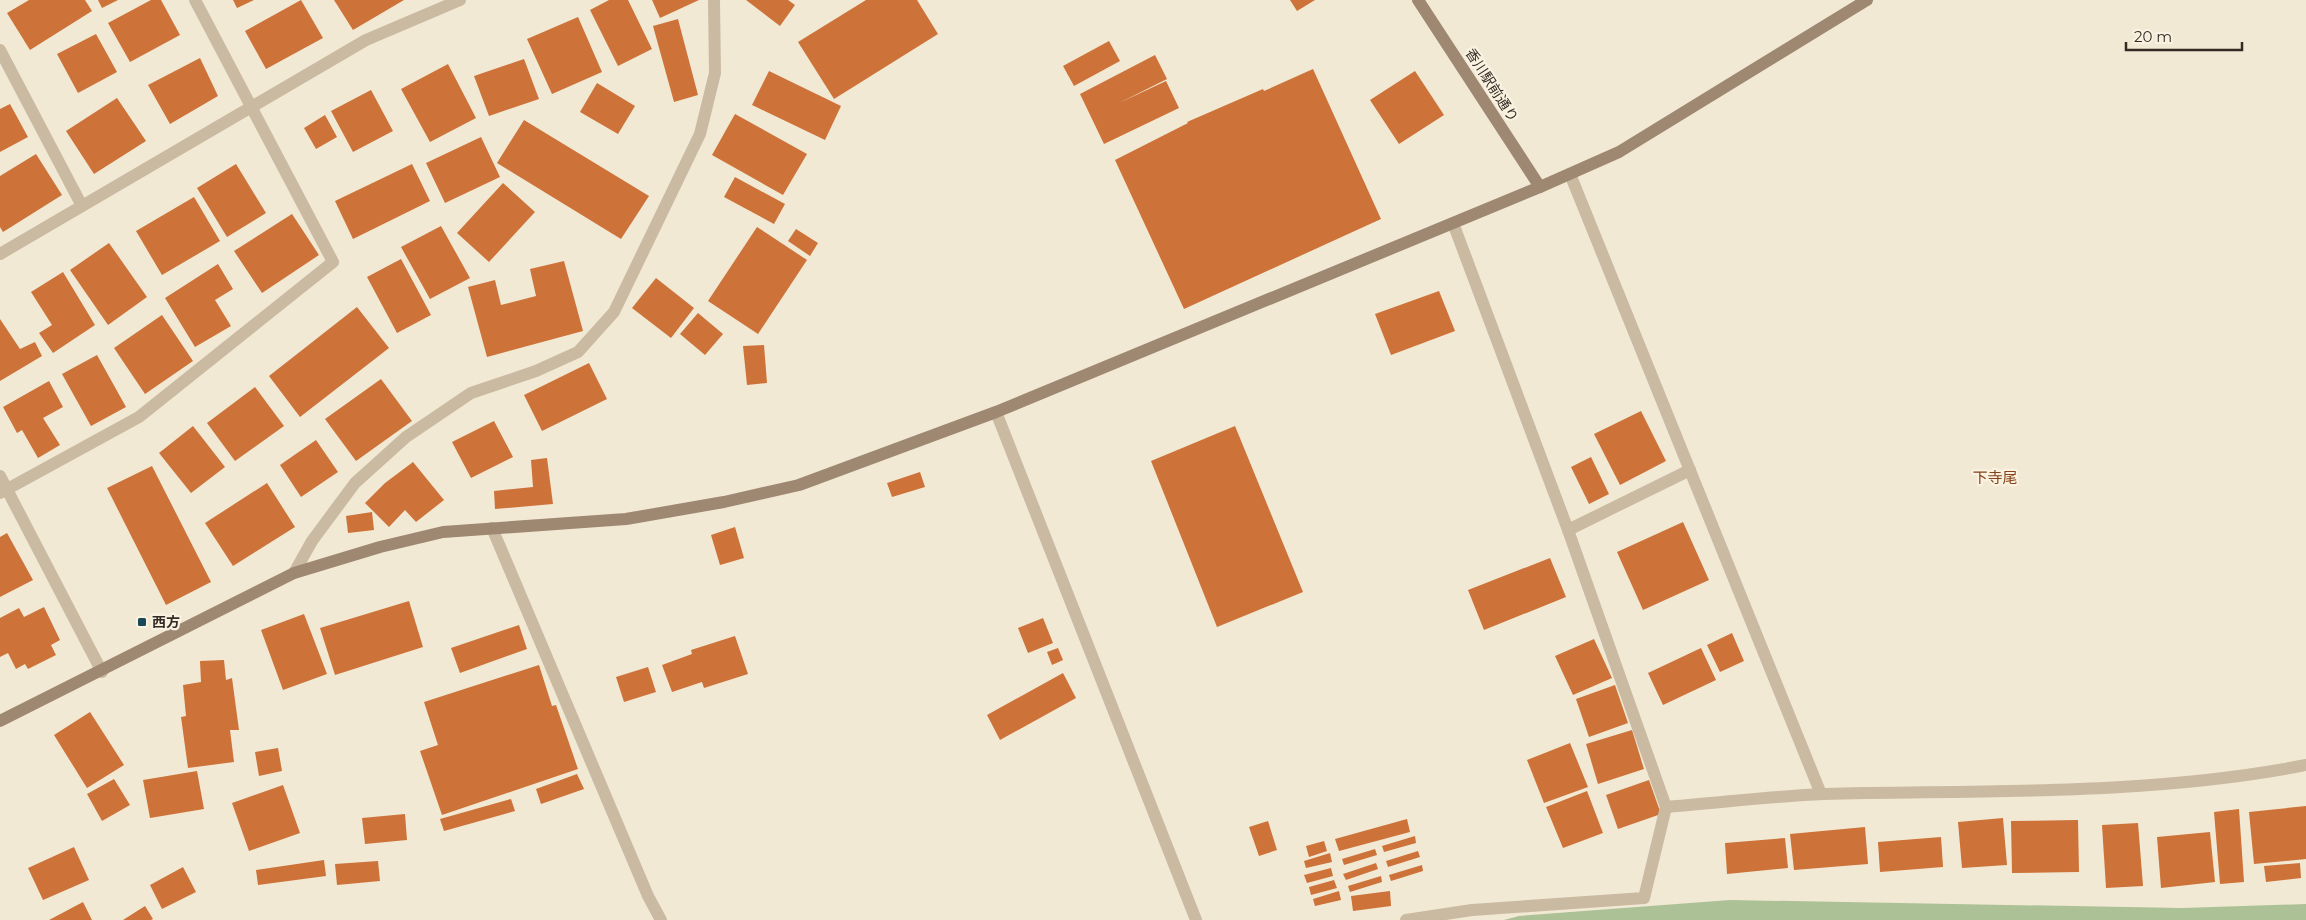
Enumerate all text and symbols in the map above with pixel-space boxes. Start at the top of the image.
scale bar [2126,20,2242,52]
text: 20 m [2134,27,2172,46]
street label: 香川駅前通り [1462,45,1522,125]
district label: 下寺尾 [1972,468,2018,487]
place label: 西方 [152,613,180,631]
marker: 西方 [136,616,148,628]

